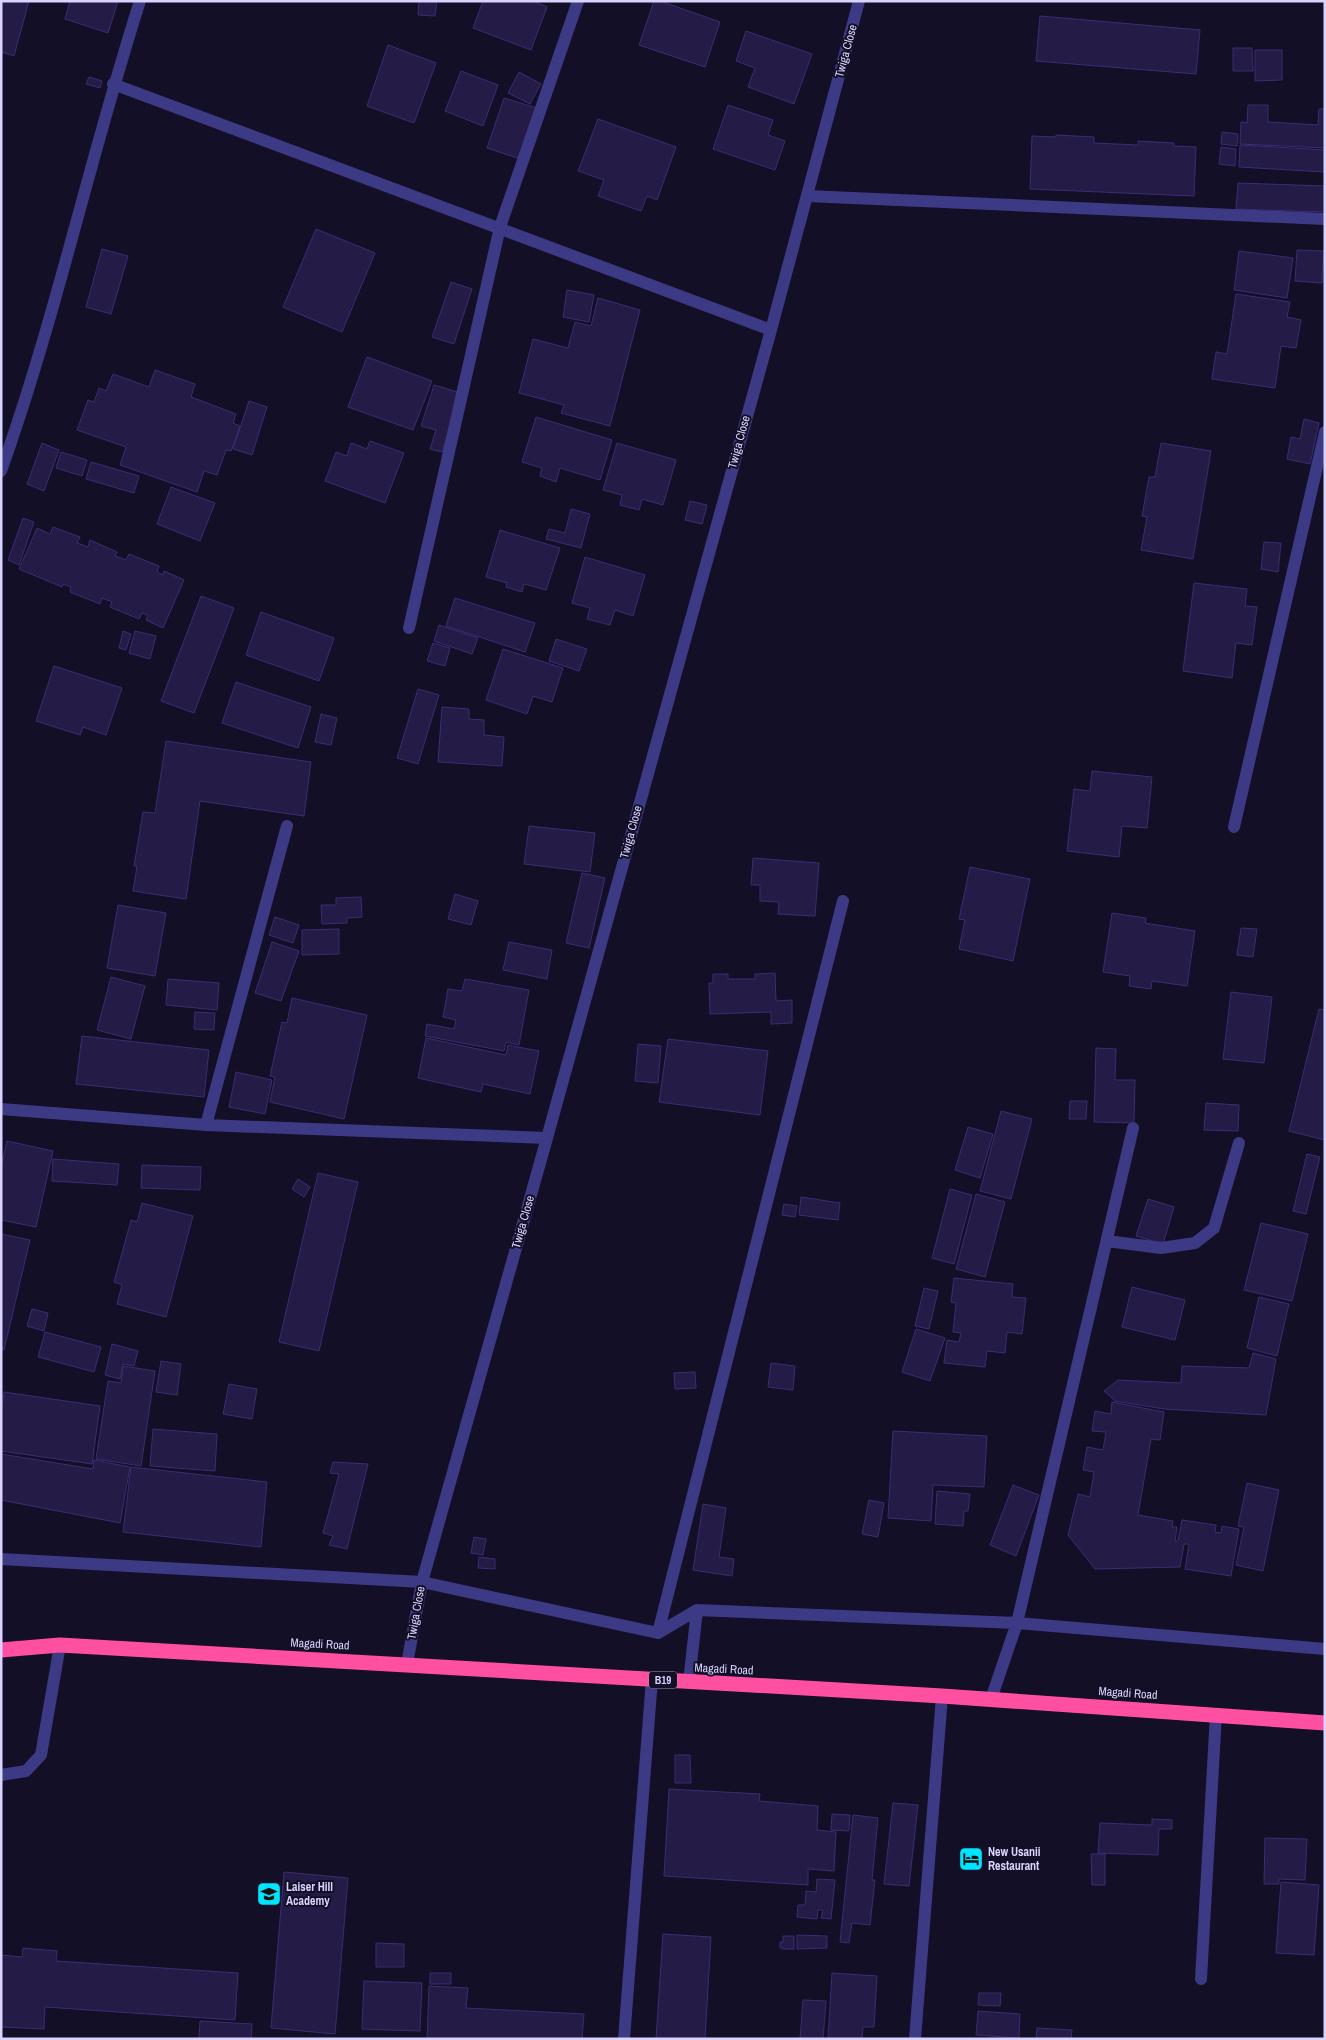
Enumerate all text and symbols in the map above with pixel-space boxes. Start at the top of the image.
street label: Twiga Close [831,23,861,79]
street label: Twiga Close [724,414,754,470]
street label: Twiga Close [616,804,646,860]
street label: Twiga Close [508,1194,538,1250]
street label: Twiga Close [403,1585,429,1641]
street label: Magadi Road [290,1634,350,1654]
street label: Magadi Road [694,1659,754,1679]
road number: B19 [649,1672,677,1688]
street label: Magadi Road [1098,1683,1158,1703]
place label: New Usanii Restaurant [988,1844,1041,1874]
hotel icon: New Usanii Restaurant [958,1846,984,1872]
place label: Laiser Hill Academy [286,1879,333,1909]
school or university icon: Laiser Hill Academy [256,1881,282,1907]

